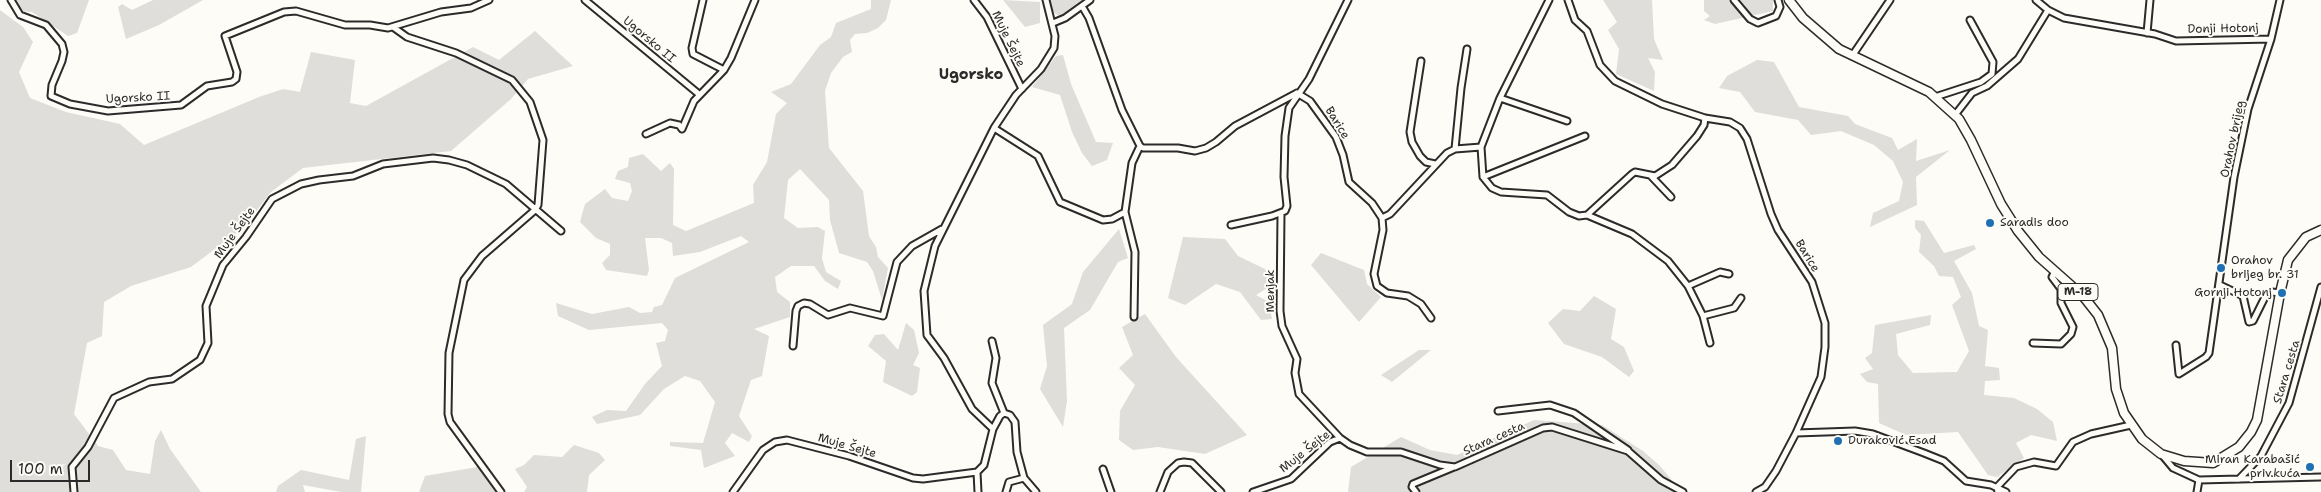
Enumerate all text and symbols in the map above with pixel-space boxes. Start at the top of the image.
street label: Muje Šejte [988,9,1028,69]
street label: Ugorsko II [620,14,678,66]
street label: Donji Hotonj [2187,21,2259,37]
district label: Ugorsko [939,66,1003,84]
street label: Ugorsko II [105,89,171,107]
street label: Orahov brijeg [2218,99,2248,179]
street label: Barice [1322,104,1352,142]
street label: Muje Šejte [211,204,259,262]
place label: Saradis doo [2000,216,2069,230]
marker: Saradis doo [1984,217,1996,229]
street label: Barice [1792,237,1822,275]
place label: Orahov brijeg br. 31 [2231,254,2299,282]
marker: Orahov brijeg br. 31 [2215,262,2227,274]
street label: Menjak [1264,270,1278,312]
road number: M-18 [2058,284,2098,300]
place label: Gornji Hotonj [2194,286,2272,300]
marker: Gornji Hotonj [2276,287,2288,299]
street label: Stara cesta [2270,338,2304,406]
street label: Stara cesta [1461,419,1527,459]
street label: Muje Šejte [1277,428,1333,476]
street label: Muje Šejte [816,431,878,461]
place label: Duraković Esad [1848,434,1936,448]
marker: Duraković Esad [1832,435,1844,447]
scale bar [12,450,92,482]
place label: Miran Karabašić priv.kuća [2205,453,2300,481]
text: 100 m [18,459,63,479]
marker: Miran Karabašić priv.kuća [2304,461,2316,473]

